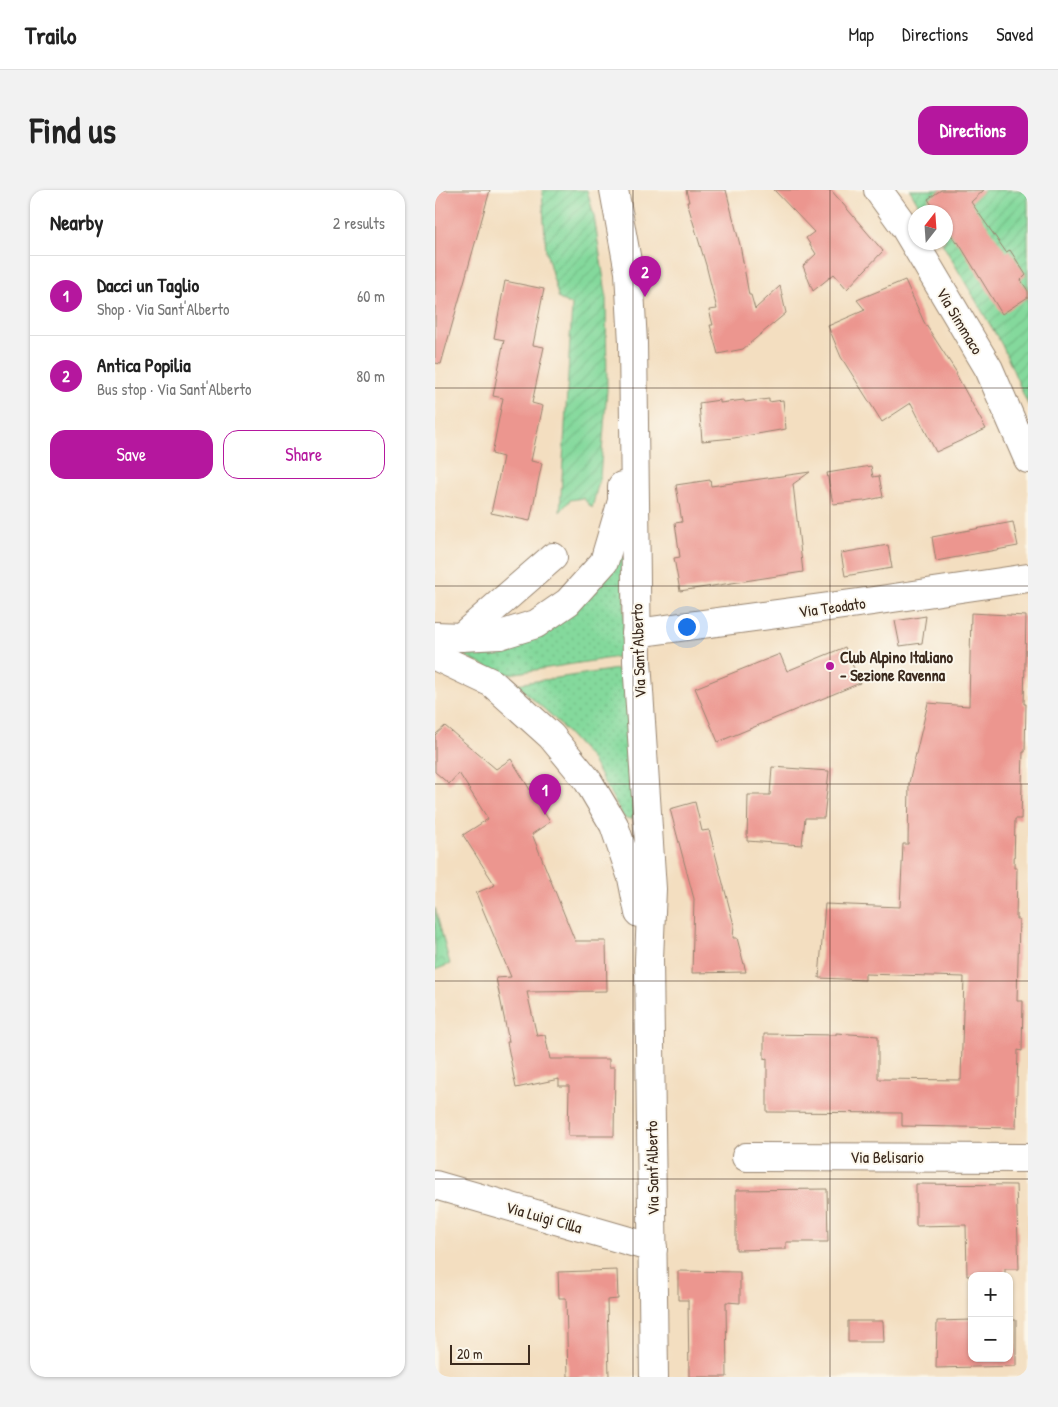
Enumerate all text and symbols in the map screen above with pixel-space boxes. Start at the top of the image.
text: Trailo [25,19,76,51]
text: Map [849,22,874,47]
text: Directions [902,22,968,47]
text: Saved [996,22,1033,47]
button: Directions [918,106,1028,155]
text: Find us [30,107,116,154]
north arrow [908,205,953,250]
text: Nearby [50,208,103,237]
text: 2 results [333,212,385,234]
pin: 2 [629,256,661,297]
text: Dacci un Taglio [97,272,199,298]
street label: Via Simmaco [931,284,989,359]
text: 1 [63,285,69,307]
text: 60 m [357,285,385,307]
text: Shop · Via Sant'Alberto [97,298,230,320]
text: Antica Popilia [97,352,191,378]
text: 2 [62,365,70,387]
text: 80 m [356,365,385,387]
text: Bus stop · Via Sant'Alberto [97,378,252,400]
button: Save [50,430,213,479]
button: Share [223,430,385,479]
street label: Via Teodato [797,591,867,623]
street label: Via Sant'Alberto [625,603,651,699]
your location [674,614,700,640]
place label: Club Alpino Italiano - Sezione Ravenna [840,646,953,686]
marker: Club Alpino Italiano - Sezione Ravenna [824,660,836,672]
pin: 1 [529,774,561,815]
street label: Via Sant'Alberto [640,1120,664,1216]
street label: Via Belisario [850,1146,924,1168]
street label: Via Luigi Cilla [503,1196,585,1238]
map controls [968,1272,1013,1362]
button: + [968,1272,1013,1317]
button: − [968,1317,1013,1362]
scale bar [450,1342,530,1365]
text: 20 m [457,1344,483,1363]

